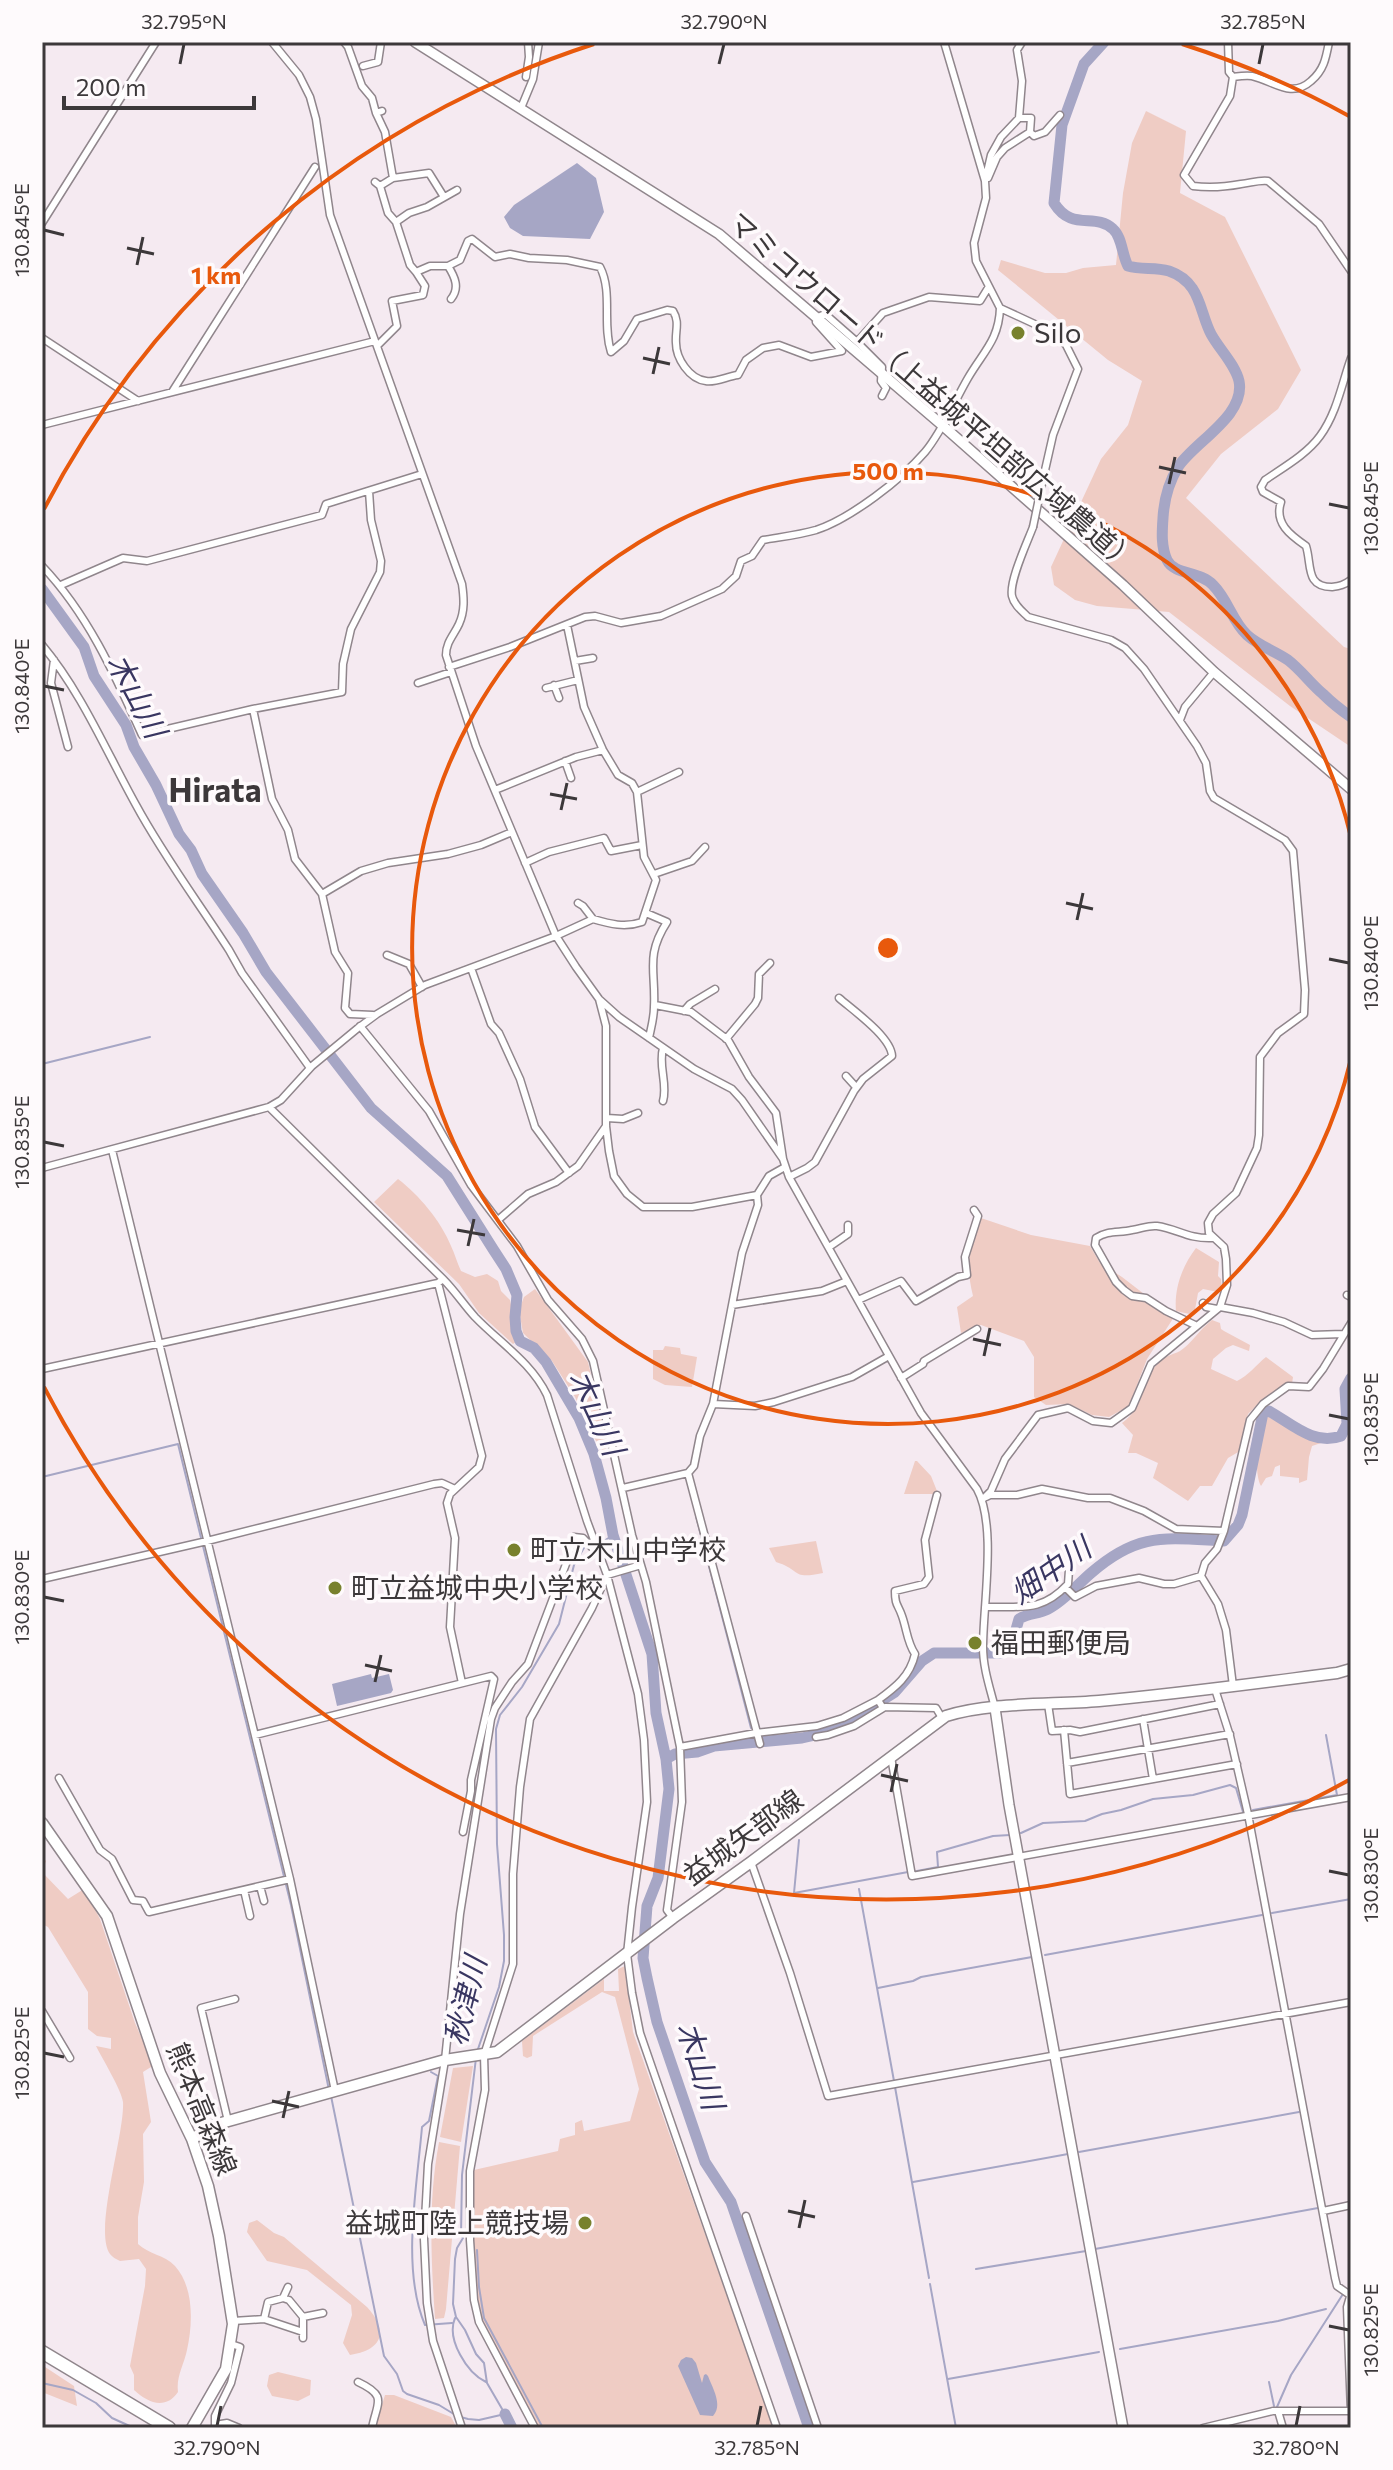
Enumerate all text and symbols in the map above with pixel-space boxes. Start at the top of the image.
text: 32.795°N [141,9,227,33]
text: 32.790°N [680,9,768,33]
text: 32.785°N [1220,9,1306,33]
scale bar [64,60,254,110]
text: 200 m [76,72,146,101]
text: 130.845°E [9,183,33,277]
street label: マミコウロード（上益城平坦部広域農道） [722,204,1145,578]
text: 1 km [191,260,241,289]
place label: Silo [1034,315,1081,349]
marker: Silo [1009,324,1027,342]
text: 500 m [852,456,924,485]
text: 130.845°E [1358,461,1382,555]
text: 130.840°E [9,638,33,734]
water label: 木山川 [101,646,177,746]
district label: Hirata [168,769,262,809]
text: 130.840°E [1358,915,1382,1011]
centre of rings [874,934,902,962]
text: 130.835°E [9,1095,33,1189]
water label: 木山川 [562,1363,635,1463]
text: 130.835°E [1358,1372,1382,1466]
water label: 畑中川 [1002,1526,1099,1610]
place label: 町立木山中学校 [530,1532,726,1566]
marker: 町立木山中学校 [505,1541,523,1559]
text: 130.830°E [9,1550,33,1644]
place label: 町立益城中央小学校 [351,1570,603,1604]
marker: 町立益城中央小学校 [326,1579,344,1597]
place label: 福田郵便局 [991,1625,1131,1659]
marker: 福田郵便局 [966,1634,984,1652]
street label: 益城矢部線 [676,1781,809,1891]
text: 130.830°E [1358,1828,1382,1922]
water label: 秋津川 [435,1949,493,2049]
text: 130.825°E [9,2007,33,2100]
water label: 木山川 [671,2017,735,2117]
street label: 熊本高森線 [161,2037,245,2180]
place label: 益城町陸上競技場 [345,2205,569,2239]
marker: 益城町陸上競技場 [576,2214,594,2232]
text: 130.825°E [1358,2284,1382,2377]
text: 32.790°N [173,2435,261,2459]
text: 32.785°N [714,2435,800,2459]
text: 32.780°N [1252,2435,1340,2459]

